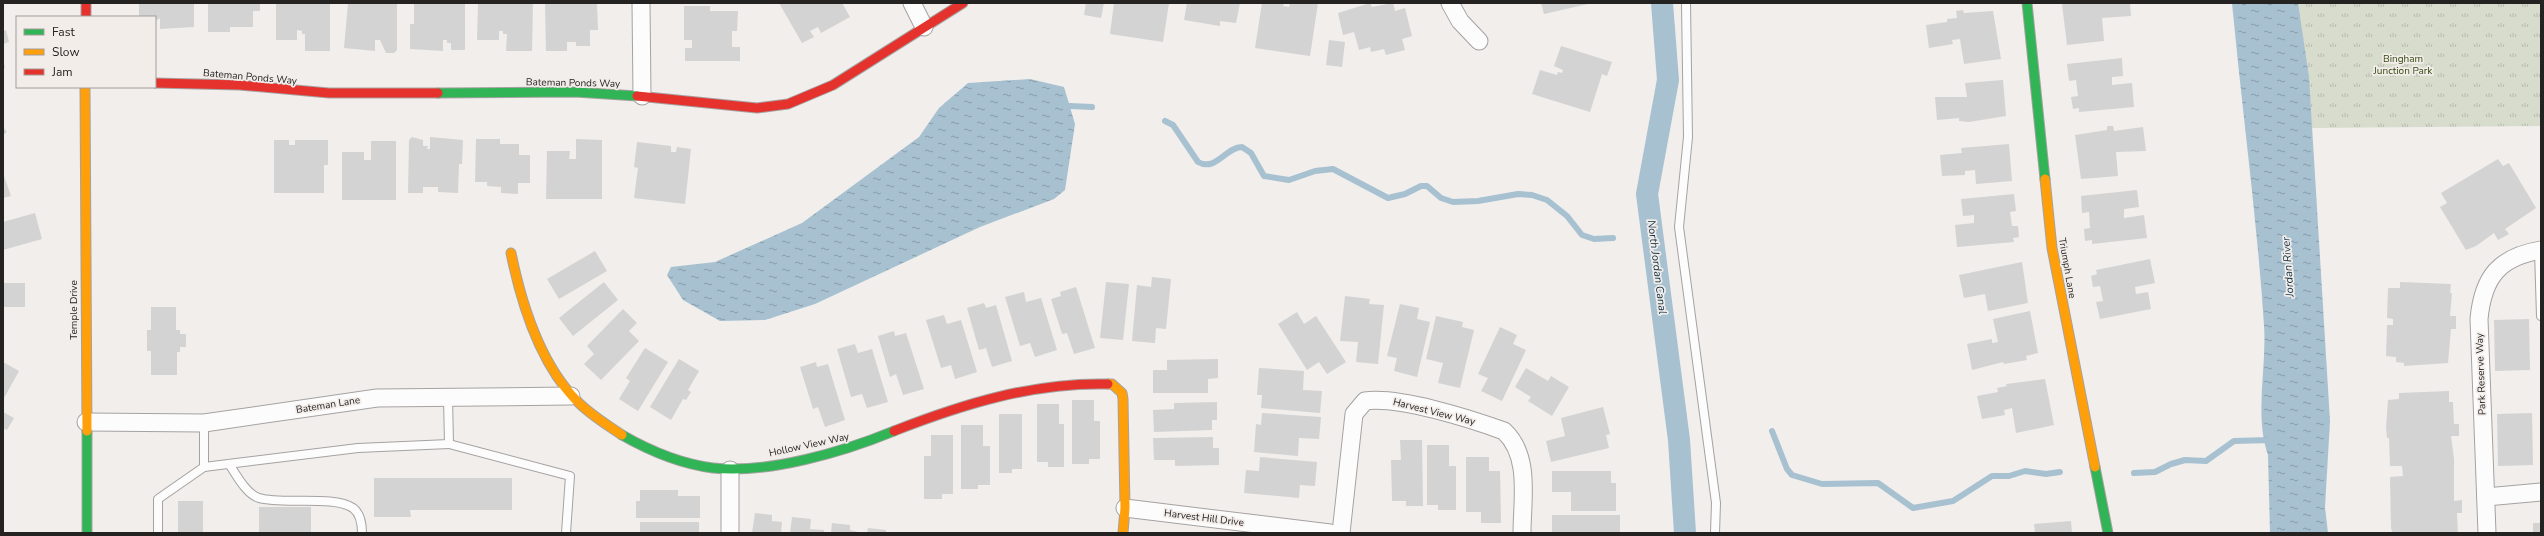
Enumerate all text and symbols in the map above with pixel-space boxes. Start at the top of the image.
legend [16,16,156,88]
text: Fast [52,24,75,40]
text: Slow [52,44,80,60]
park label: Bingham Junction Park [2373,52,2433,78]
text: Jam [51,64,73,80]
street label: Bateman Ponds Way [202,66,298,88]
street label: Bateman Ponds Way [526,75,621,91]
water label: North Jordan Canal [1644,219,1670,315]
water label: Jordan River [2278,235,2298,299]
street label: Triumph Lane [2055,237,2079,299]
street label: Temple Drive [67,280,81,340]
street label: Park Reserve Way [2473,332,2489,415]
street label: Bateman Lane [295,393,361,417]
street label: Harvest View Way [1391,395,1477,429]
street label: Hollow View Way [768,429,851,460]
street label: Harvest Hill Drive [1163,506,1245,530]

